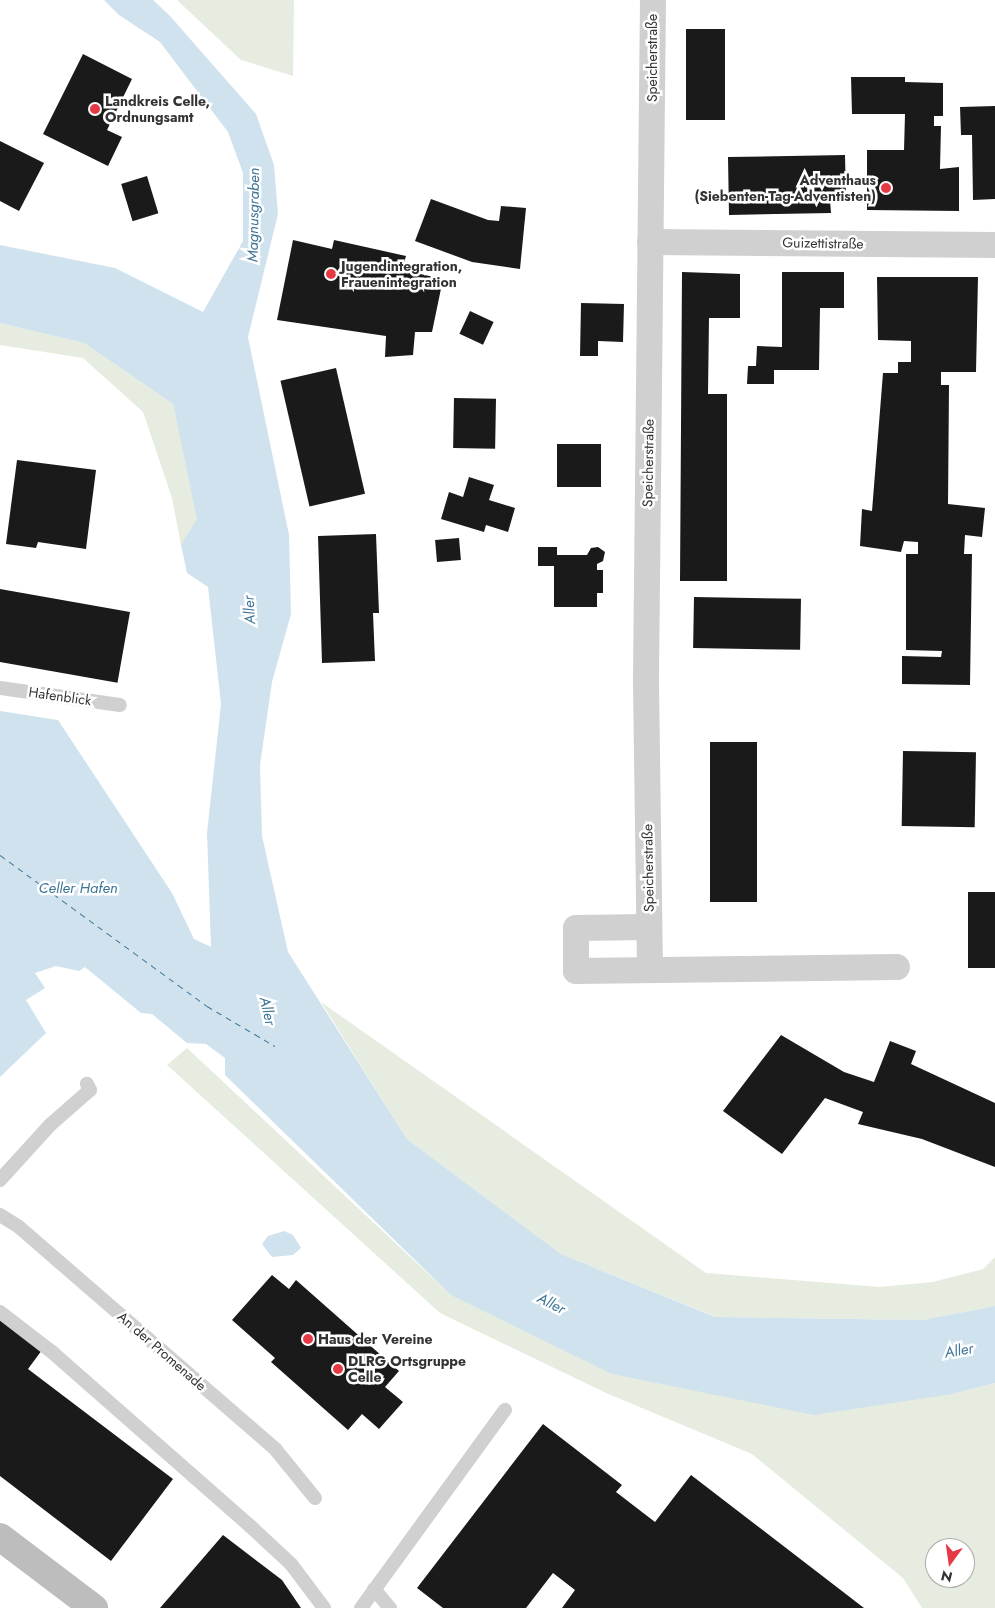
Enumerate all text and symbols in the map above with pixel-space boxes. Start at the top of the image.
street label: Speicherstraße [644,14,660,102]
place label: Landkreis Celle, Ordnungsamt [105,93,210,125]
marker: Landkreis Celle, Ordnungsamt [89,103,101,115]
water label: Magnusgraben [244,168,264,262]
place label: Adventhaus (Siebenten-Tag-Adventisten) [694,172,876,204]
marker: Adventhaus (Siebenten-Tag-Adventisten) [880,182,892,194]
street label: Guizettistraße [782,234,864,252]
place label: Jugendintegration, Frauenintegration [341,258,462,290]
marker: Jugendintegration, Frauenintegration [325,268,337,280]
street label: Speicherstraße [639,419,657,507]
water label: Aller [240,595,260,625]
street label: Hafenblick [28,683,92,709]
street label: Speicherstraße [639,824,657,912]
water label: Celler Hafen [38,880,118,898]
water label: Aller [255,995,279,1027]
water label: Aller [534,1289,568,1319]
street label: An der Promenade [114,1308,210,1394]
place label: Haus der Vereine [318,1331,432,1347]
marker: Haus der Vereine [302,1333,314,1345]
water label: Aller [943,1340,975,1362]
place label: DLRG Ortsgruppe Celle [348,1353,466,1385]
marker: DLRG Ortsgruppe Celle [332,1363,344,1375]
north arrow [925,1538,975,1588]
text: N [939,1566,954,1588]

